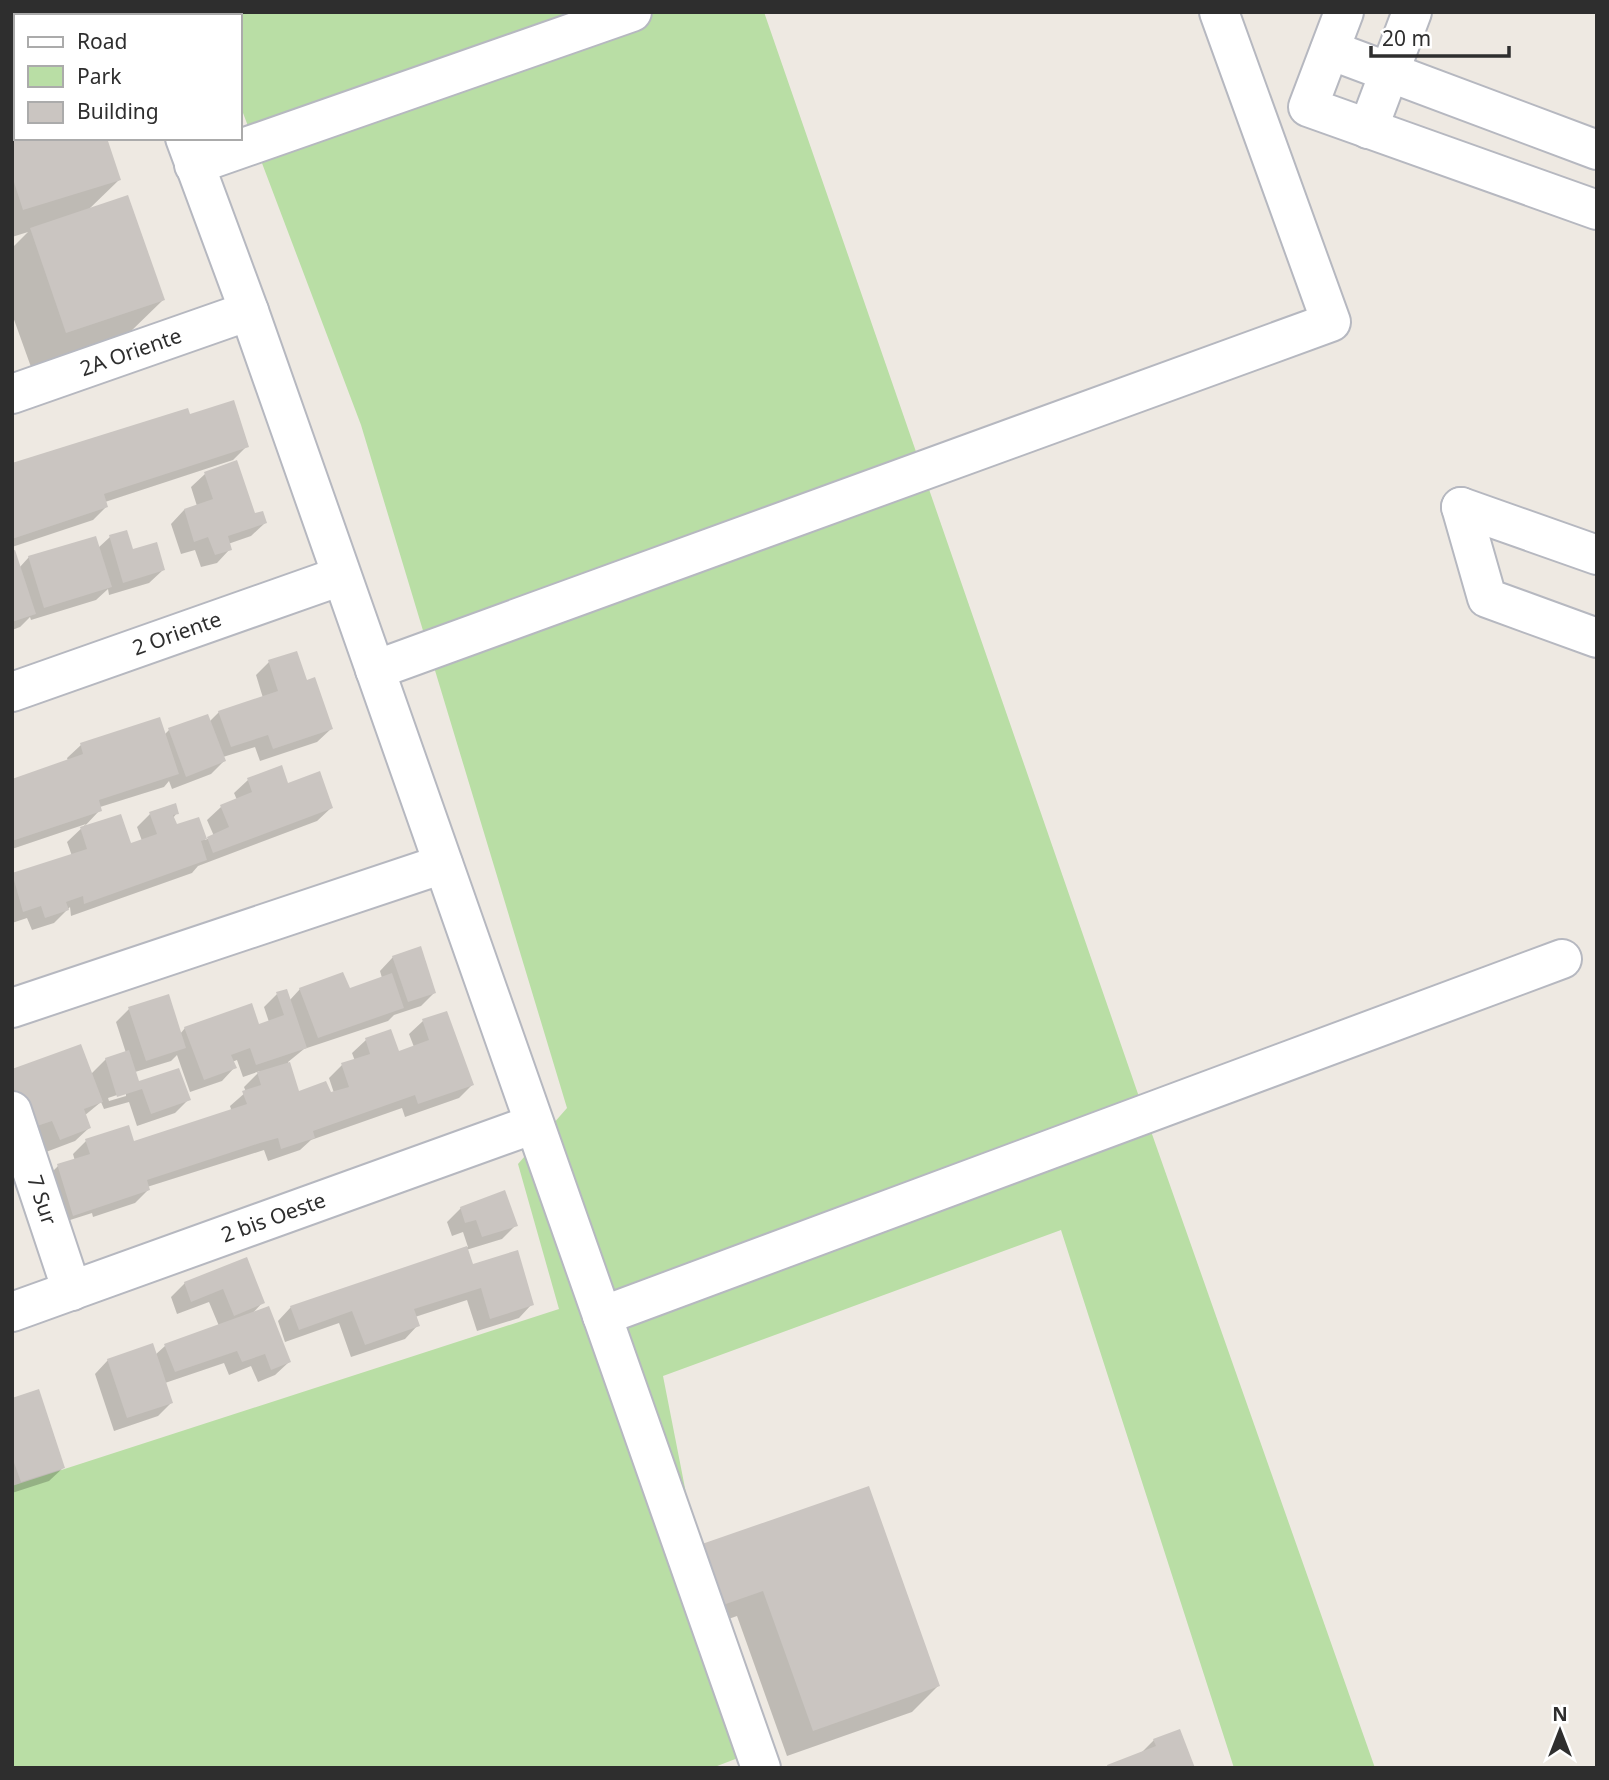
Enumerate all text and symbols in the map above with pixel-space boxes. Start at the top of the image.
legend [14,14,242,140]
scale bar [1371,14,1509,58]
text: 20 m [1382,24,1431,52]
text: Road [77,27,127,55]
text: Park [77,62,122,90]
text: Building [77,97,159,125]
street label: 2A Oriente [76,321,185,382]
street label: 2 Oriente [129,604,225,661]
street label: 7 Sur [21,1171,64,1229]
street label: 2 bis Oeste [217,1185,329,1249]
north arrow [1525,1696,1595,1766]
text: N [1552,1701,1568,1727]

